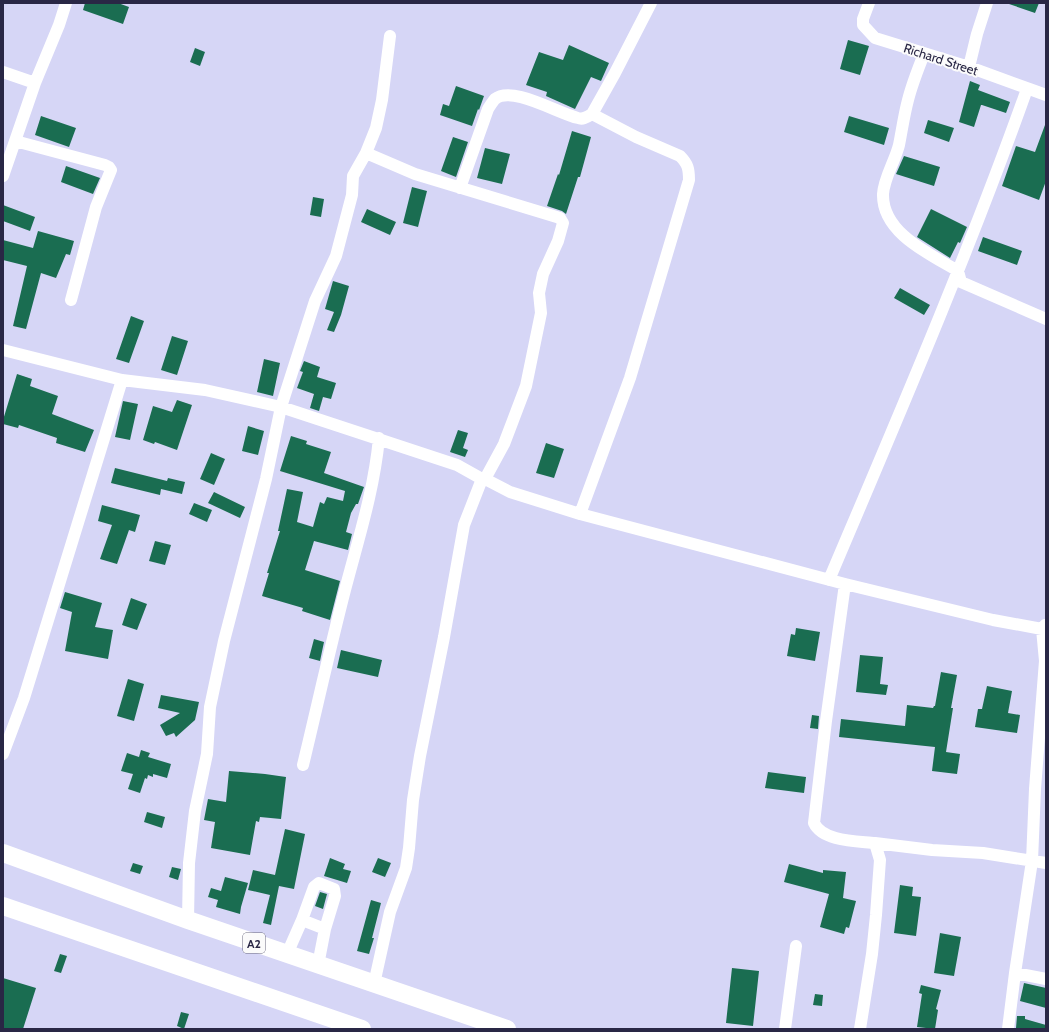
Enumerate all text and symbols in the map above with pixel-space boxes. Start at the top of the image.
street label: Richard Street [902,39,981,79]
road number: A2 [243,933,265,953]

